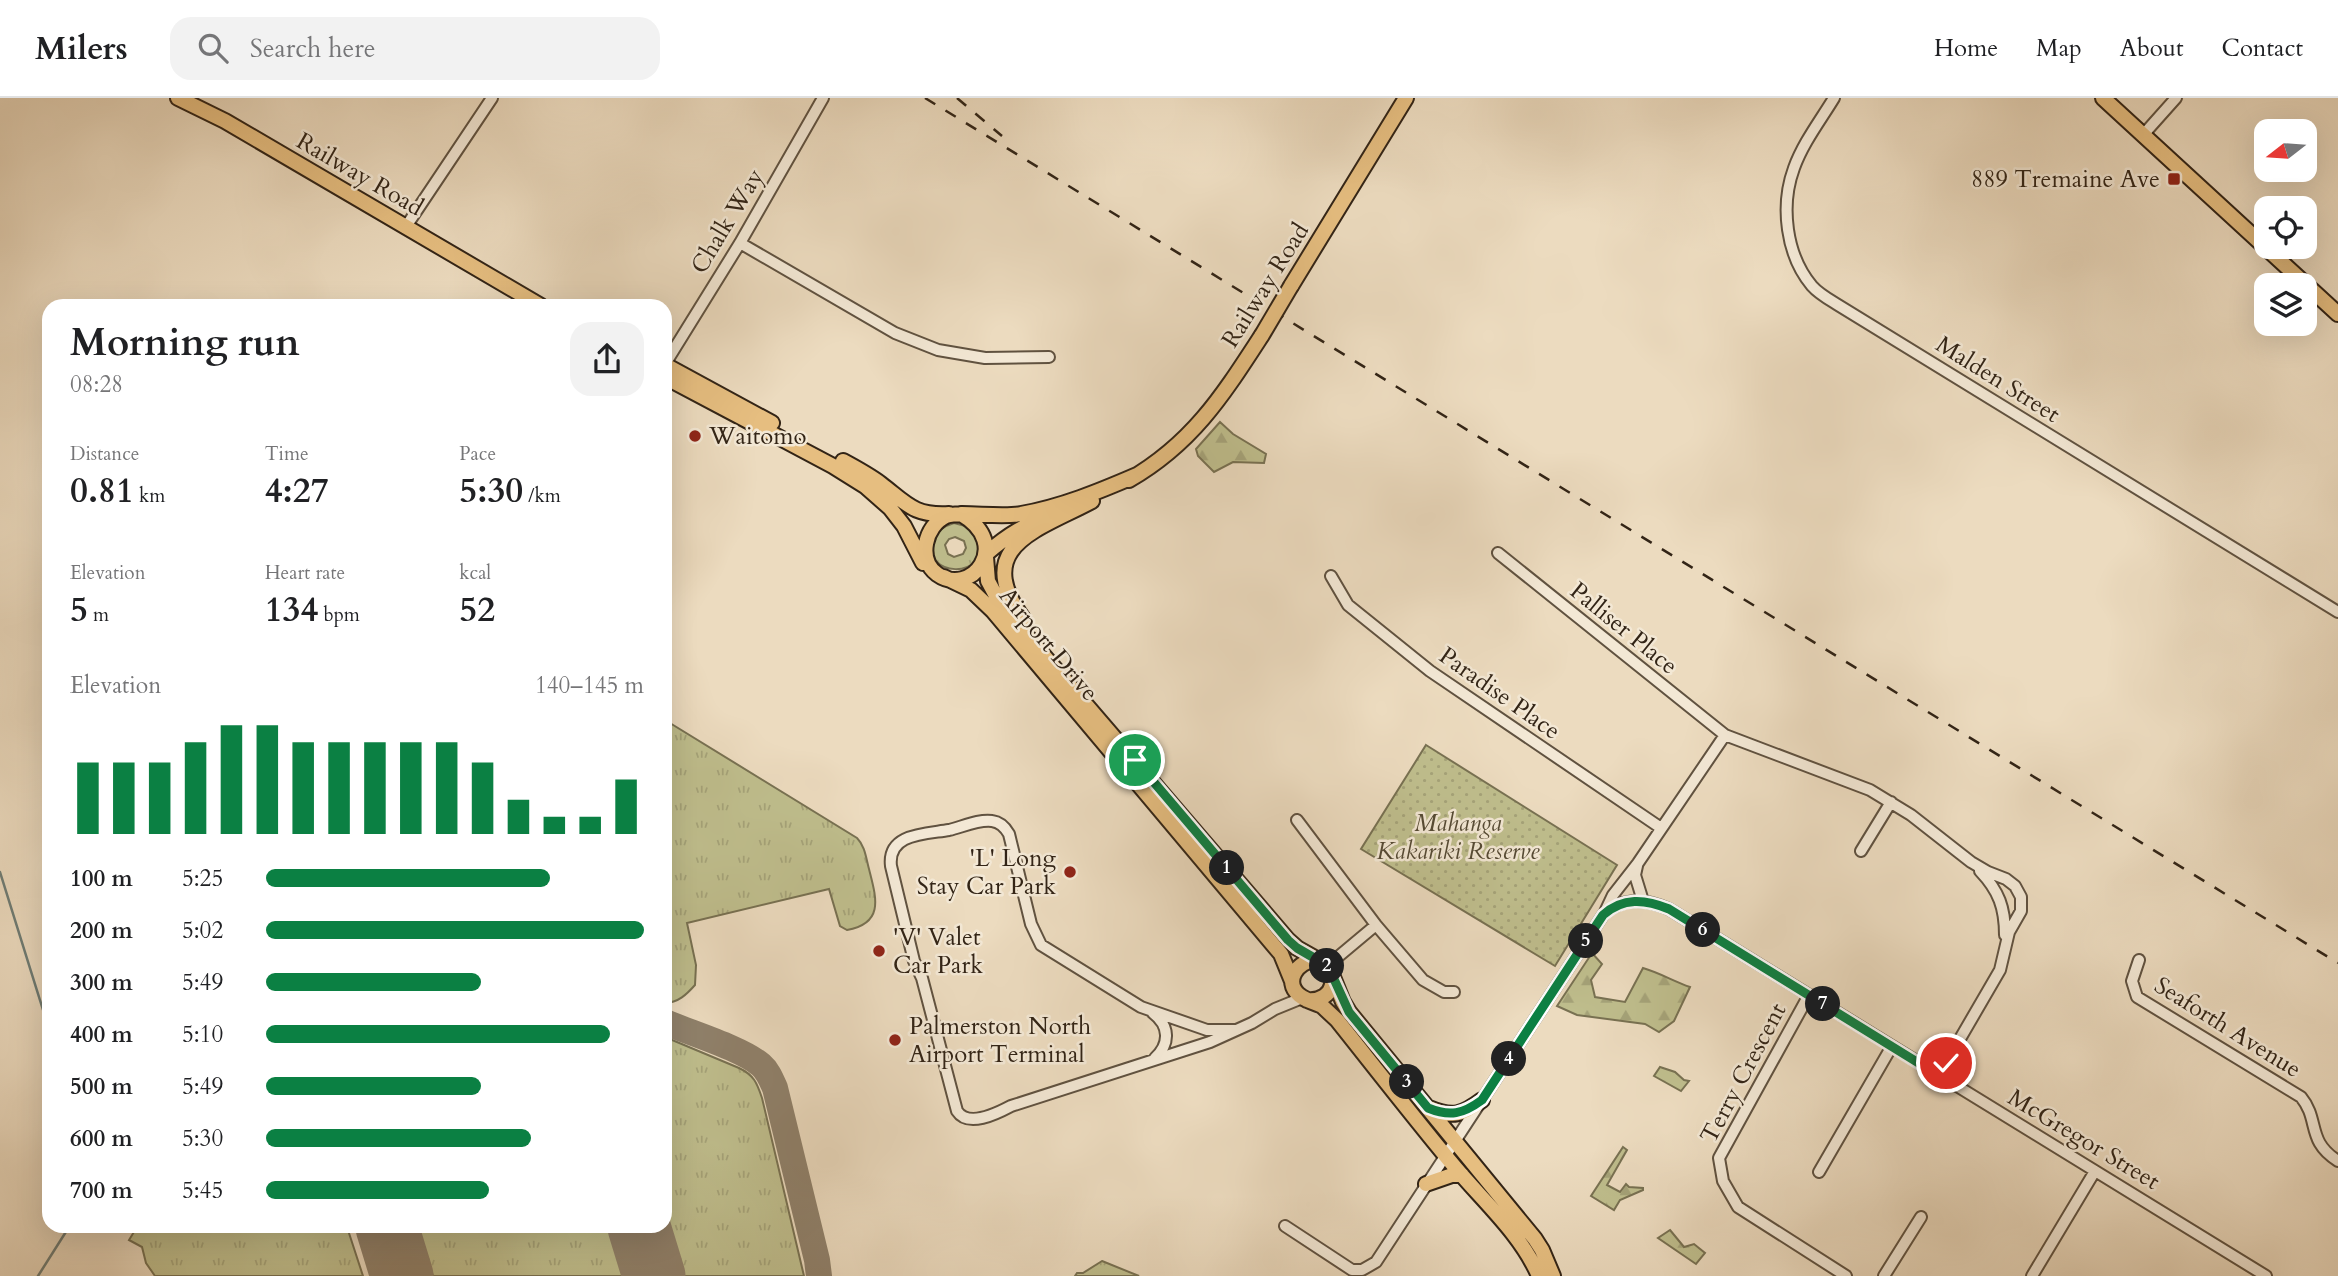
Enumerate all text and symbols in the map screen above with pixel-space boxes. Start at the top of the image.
search box [170,17,660,80]
text: Milers [35,26,128,71]
icon: search [194,29,232,67]
text: Search here [250,31,376,66]
text: Home [1934,32,1998,65]
text: Map [2036,32,2082,65]
text: About [2120,32,2184,65]
text: Contact [2222,32,2303,65]
north arrow [2254,119,2317,182]
map controls [2254,119,2317,336]
street label: Railway Road [290,125,429,224]
street label: Chalk Way [683,162,772,280]
place label: 889 Tremaine Ave [1971,163,2160,196]
marker: 889 Tremaine Ave [2166,171,2182,187]
button: locate [2254,196,2317,259]
street label: Railway Road [1214,216,1317,354]
button: layers [2254,273,2317,336]
text: Morning run [70,317,300,369]
button: share [570,322,644,396]
street label: Malden Street [1929,328,2066,431]
text: 08:28 [70,369,123,400]
place label: Waitomo [708,420,806,453]
marker: Waitomo [687,428,703,444]
text: Distance [70,441,139,467]
text: Time [265,441,309,467]
text: Pace [459,441,496,467]
text: 0.81 [70,467,134,515]
text: 4:27 [265,467,329,515]
text: 5:30 [459,467,523,515]
text: km [134,483,165,509]
text: /km [523,483,561,509]
text: Elevation [70,560,145,586]
text: Heart rate [265,560,345,586]
text: kcal [459,560,491,586]
street label: Palliser Place [1563,575,1685,682]
street label: Airport Drive [991,580,1106,708]
text: 5 [70,586,88,634]
text: 134 [265,586,318,634]
text: 52 [459,586,495,634]
text: m [88,602,109,628]
text: bpm [318,602,360,628]
street label: Paradise Place [1432,639,1567,747]
text: Elevation [70,670,161,701]
text: 140–145 m [535,670,644,701]
pin [1105,730,1165,790]
icon: arrive [1116,741,1154,779]
park label: Mahanga Kakariki Reserve [1376,807,1540,868]
place label: 'L' Long Stay Car Park [917,842,1057,903]
pin: 1 [1210,850,1244,886]
text: 1 [1222,854,1231,880]
text: 100 m [70,863,133,894]
text: 5:25 [182,863,223,894]
marker: 'L' Long Stay Car Park [1062,864,1078,880]
pin: 6 [1686,912,1720,948]
text: 200 m [70,915,133,946]
text: 5:02 [182,915,223,946]
text: 6 [1698,916,1707,942]
place label: 'V' Valet Car Park [893,921,983,982]
pin: 5 [1568,924,1604,958]
text: 5 [1581,927,1590,953]
marker: 'V' Valet Car Park [871,943,887,959]
pin: 2 [1310,948,1344,984]
text: 2 [1322,952,1331,978]
text: 300 m [70,967,133,998]
text: 5:49 [182,967,223,998]
street label: Seaforth Avenue [2148,969,2307,1086]
pin: 7 [1806,986,1840,1021]
text: 7 [1818,990,1827,1016]
street label: Terry Crescent [1693,997,1794,1149]
place label: Palmerston North Airport Terminal [909,1010,1091,1071]
text: 400 m [70,1019,133,1050]
text: 5:10 [182,1019,223,1050]
marker: Palmerston North Airport Terminal [887,1032,903,1048]
pin [1916,1033,1976,1093]
pin: 4 [1492,1042,1526,1076]
icon: check [1927,1044,1965,1082]
text: 4 [1504,1045,1513,1071]
pin: 3 [1390,1065,1424,1100]
text: 3 [1402,1068,1411,1094]
text: 500 m [70,1071,133,1102]
text: 5:49 [182,1071,223,1102]
street label: McGregor Street [2002,1081,2166,1198]
text: 600 m [70,1123,133,1154]
text: 5:30 [182,1123,223,1154]
text: 700 m [70,1175,133,1206]
text: 5:45 [182,1175,223,1206]

